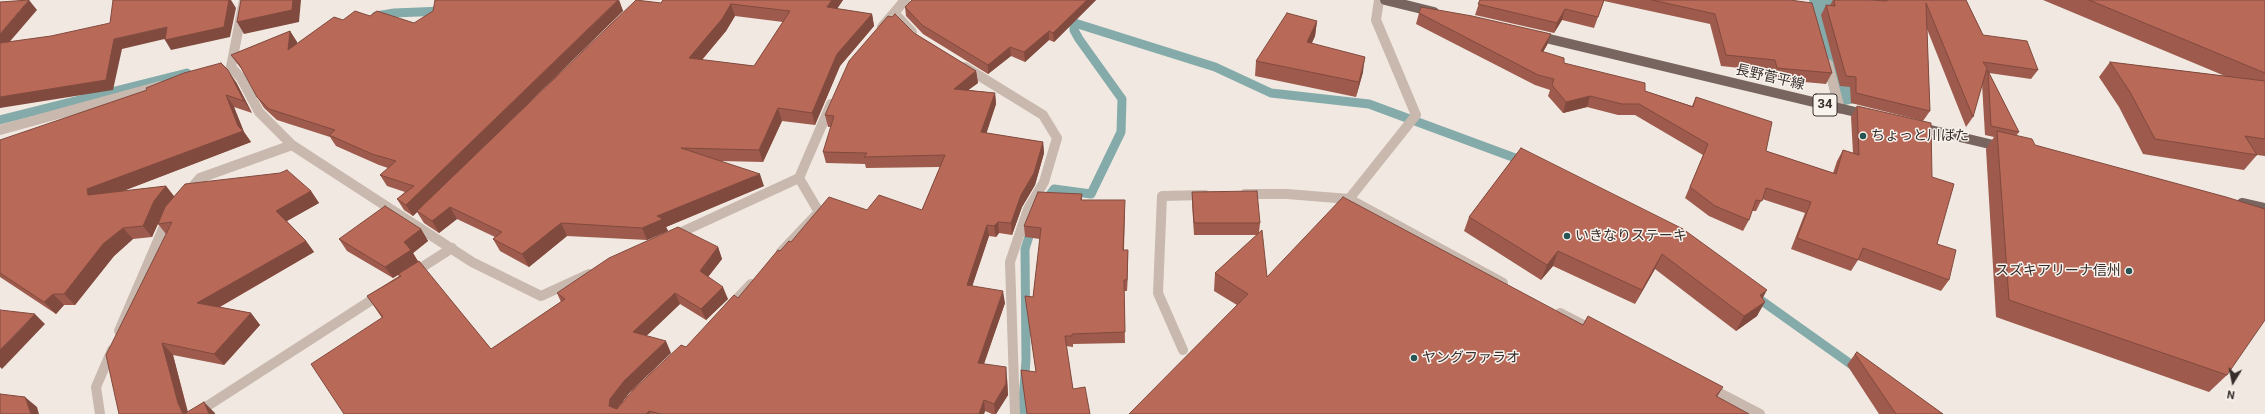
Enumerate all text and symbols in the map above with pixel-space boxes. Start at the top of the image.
street label: 長野菅平線 [1734,62,1806,94]
road number: 34 [1813,94,1837,116]
place label: ちょっと川ばた [1871,128,1969,144]
marker: ちょっと川ばた [1858,131,1868,141]
place label: いきなりステーキ [1575,228,1687,244]
marker: いきなりステーキ [1562,231,1572,241]
place label: スズキアリーナ信州 [1995,263,2121,279]
marker: スズキアリーナ信州 [2124,266,2134,276]
place label: ヤングファラオ [1422,350,1520,366]
marker: ヤングファラオ [1409,353,1419,363]
north arrow [2213,362,2253,402]
text: N [2226,387,2236,401]

